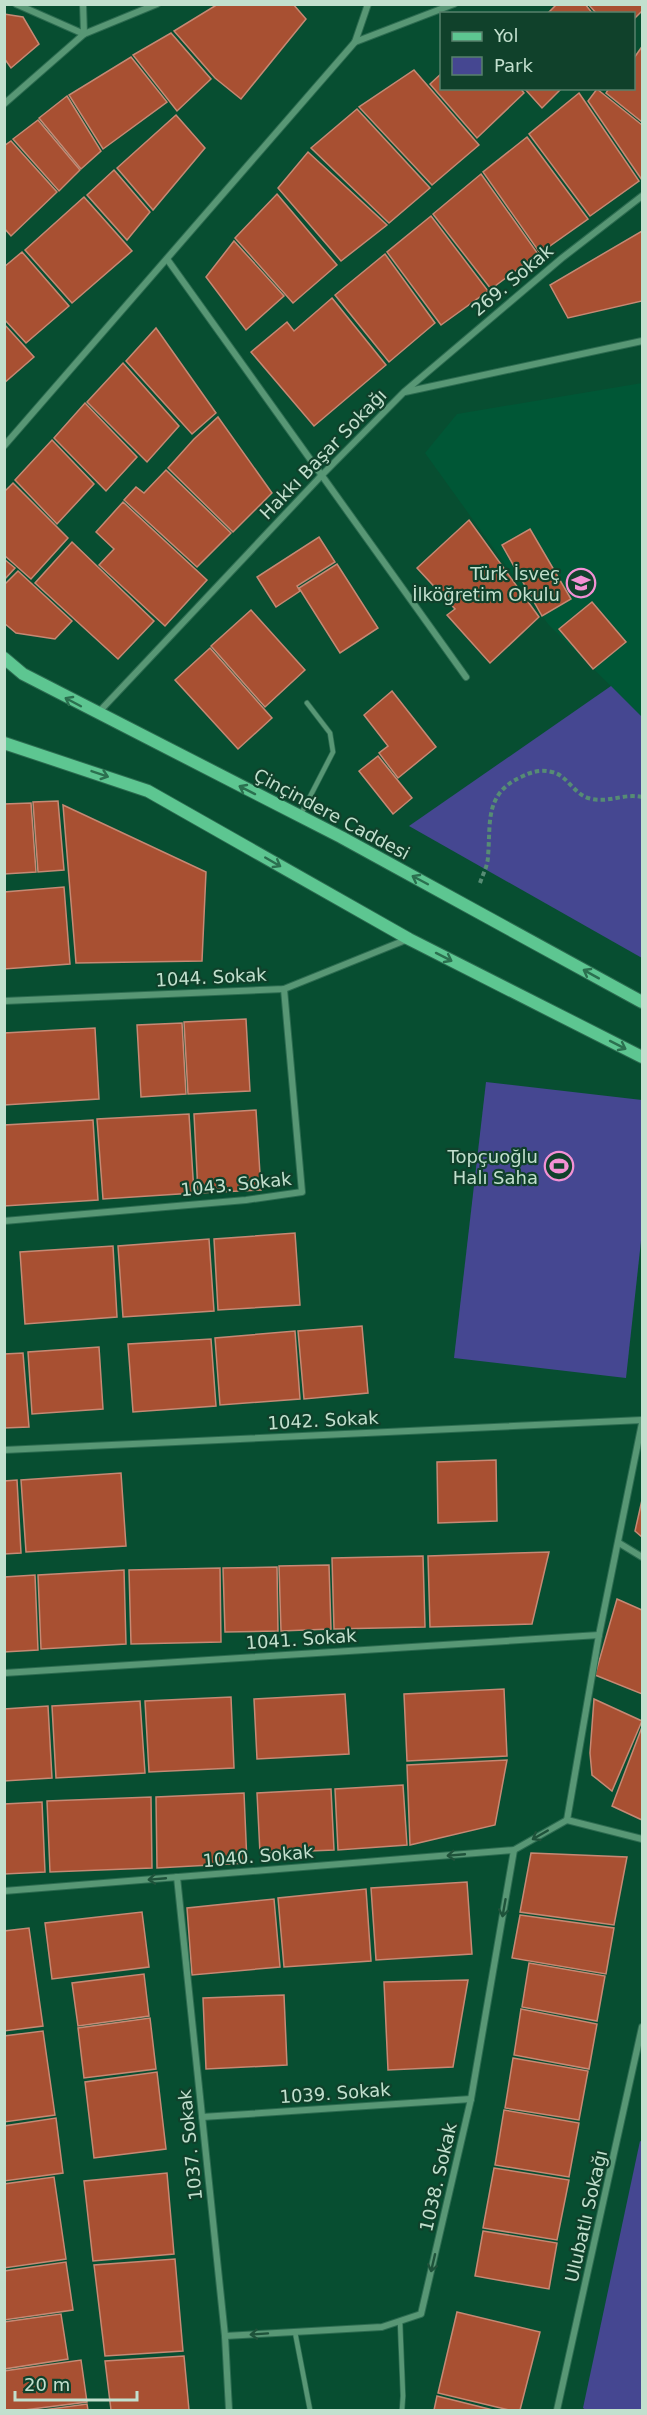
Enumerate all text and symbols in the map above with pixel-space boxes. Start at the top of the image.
legend [440,12,635,90]
text: Yol [493,25,519,46]
text: Park [494,55,533,76]
street label: 269. Sokak [467,240,557,320]
street label: Hakkı Başar Sokağı [255,384,391,524]
place label: Türk İsveç İlköğretim Okulu [412,563,560,605]
school or university icon: Türk İsveç İlköğretim Okulu [565,567,597,599]
one-way arrow [65,696,83,707]
street label: Çinçindere Caddesi [250,764,414,864]
one-way arrow [90,770,109,781]
one-way arrow [239,784,257,795]
one-way arrow [264,856,281,868]
one-way arrow [412,874,429,886]
one-way arrow [434,951,452,963]
street label: 1044. Sokak [155,964,268,990]
one-way arrow [583,968,600,980]
one-way arrow [608,1039,626,1051]
place label: Topçuoğlu Halı Saha [446,1146,538,1188]
sports icon: Topçuoğlu Halı Saha [543,1150,575,1182]
street label: 1043. Sokak [180,1168,293,1200]
street label: 1042. Sokak [267,1407,380,1433]
street label: 1041. Sokak [245,1625,358,1653]
one-way arrow [532,1829,549,1841]
street label: 1040. Sokak [202,1841,315,1871]
one-way arrow [446,1850,466,1861]
one-way arrow [147,1874,167,1885]
one-way arrow [498,1897,509,1917]
street label: 1039. Sokak [279,2079,392,2107]
street label: 1037. Sokak [174,2088,206,2201]
street label: 1038. Sokak [415,2120,461,2234]
street label: Ulubatlı Sokağı [561,2148,611,2284]
one-way arrow [427,2253,438,2273]
one-way arrow [250,2329,270,2340]
scale bar [15,2364,136,2402]
text: 20 m [24,2374,70,2395]

